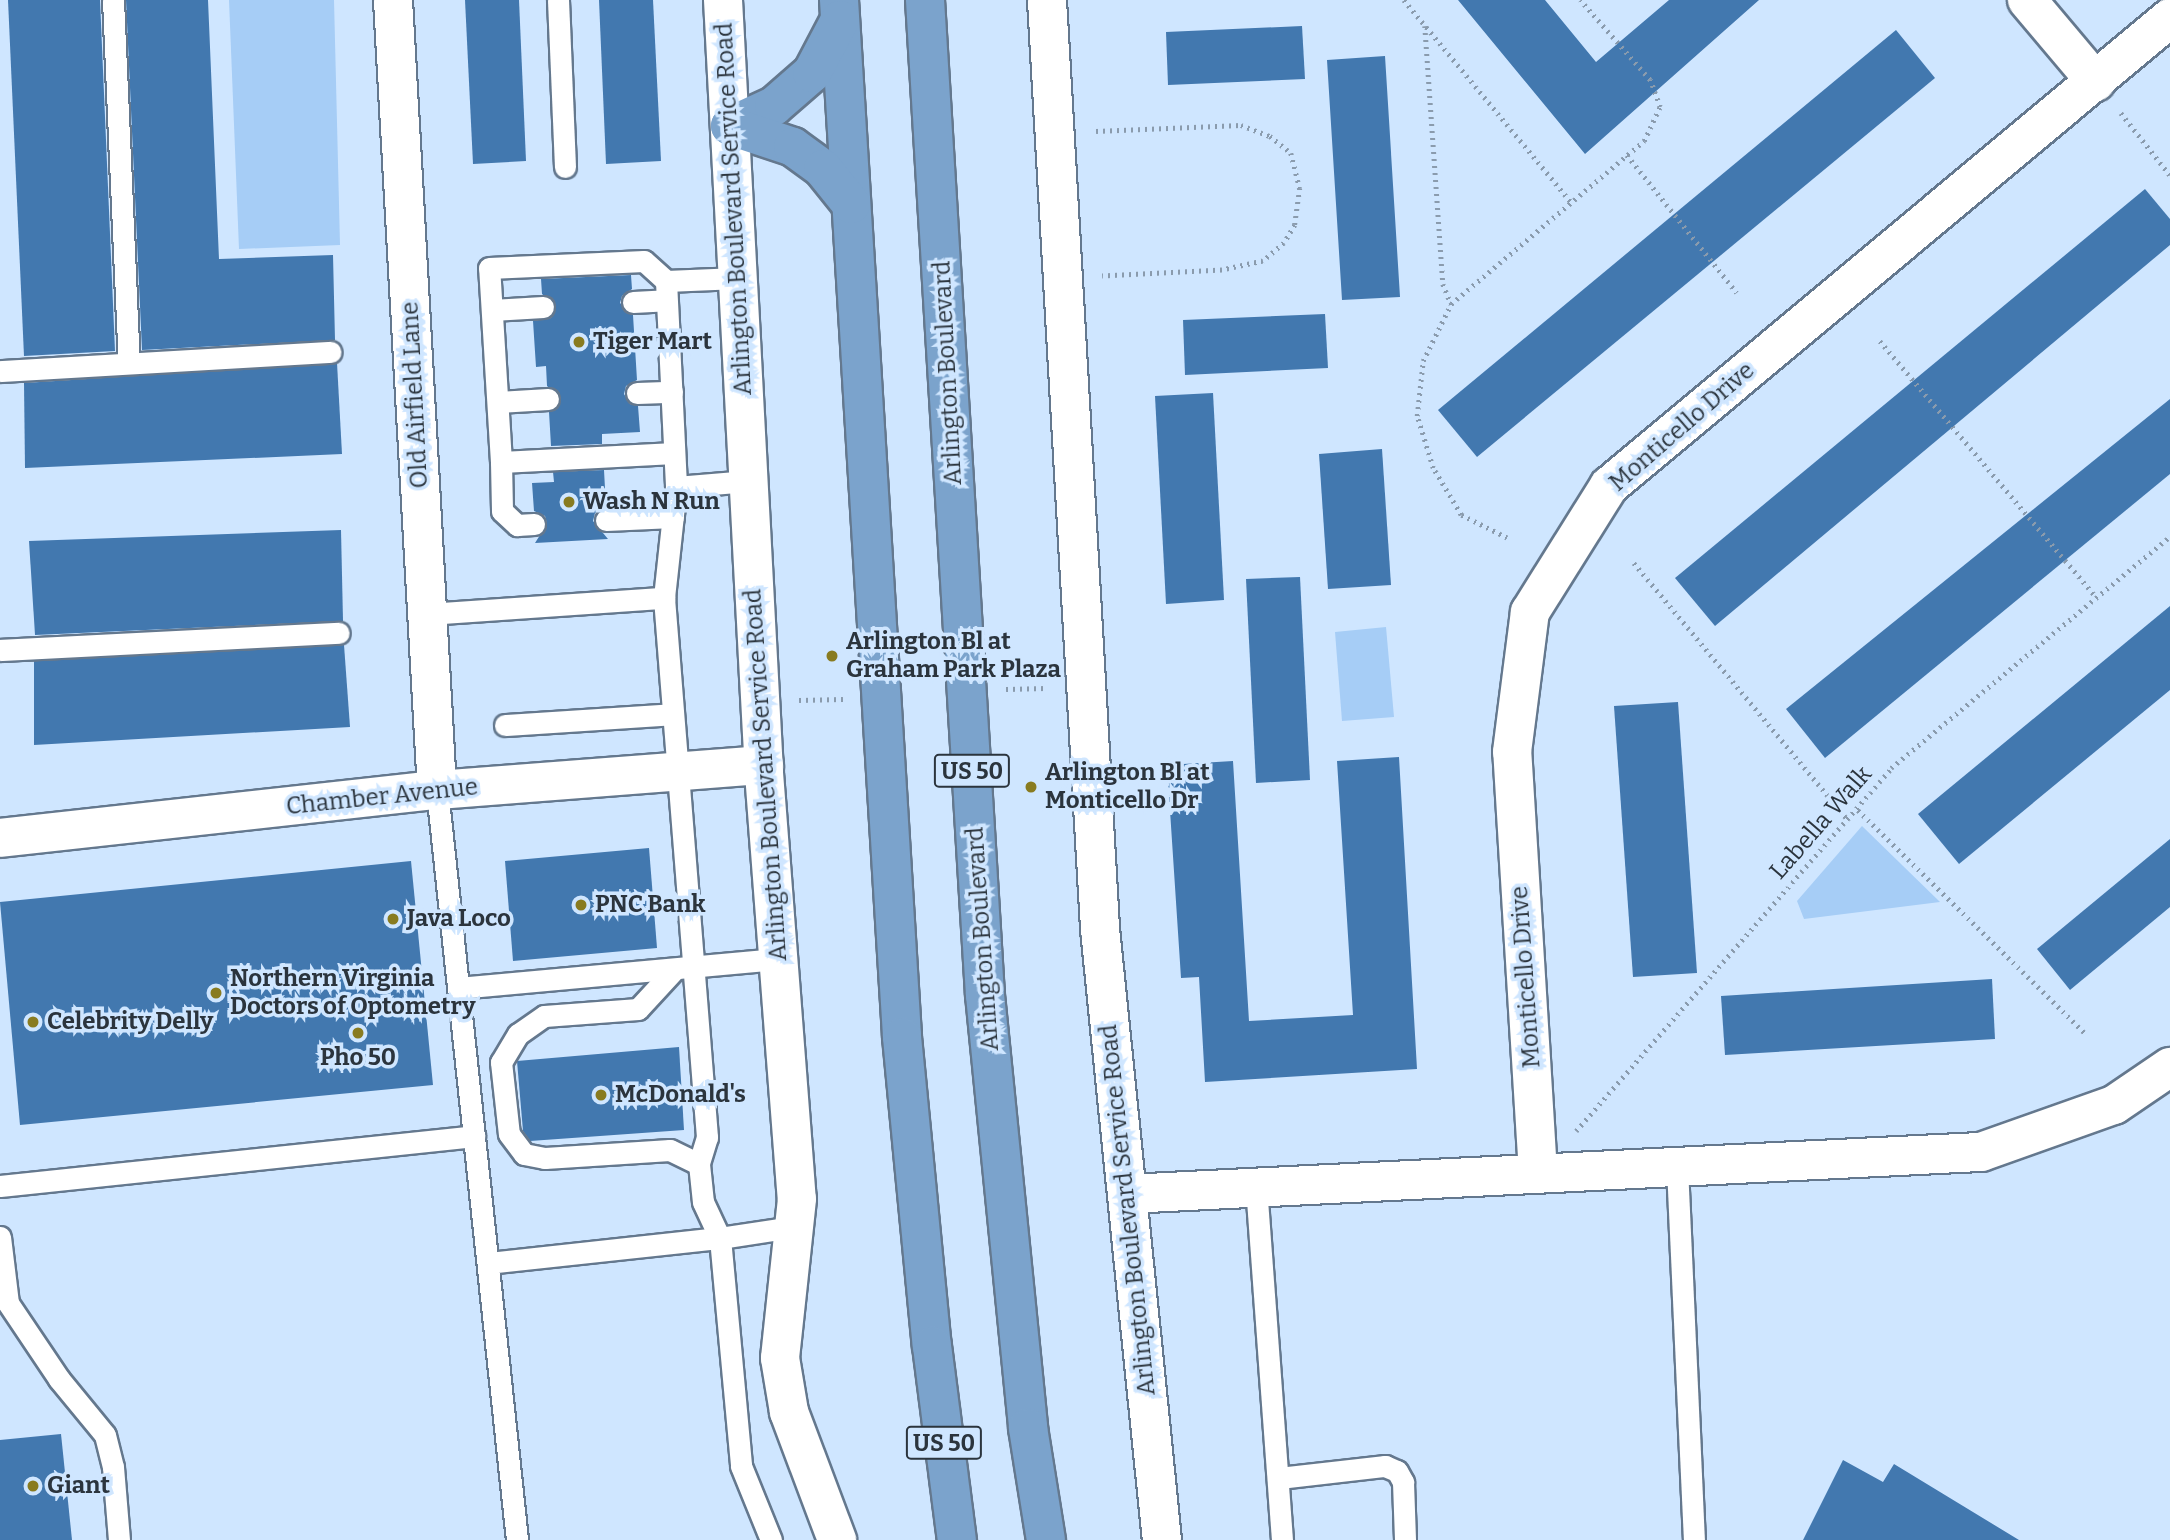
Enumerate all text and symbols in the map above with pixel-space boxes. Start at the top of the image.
street label: Arlington Boulevard Service Road [710,22,758,396]
street label: Arlington Boulevard [928,260,968,486]
street label: Old Airfield Lane [396,301,434,489]
place label: Tiger Mart [593,328,712,356]
marker: Tiger Mart [571,334,587,350]
street label: Monticello Drive [1604,356,1760,498]
place label: Wash N Run [583,488,720,516]
marker: Wash N Run [561,494,577,510]
street label: Arlington Boulevard Service Road [739,588,793,962]
place label: Arlington Bl at Graham Park Plaza [846,628,1061,684]
marker: Arlington Bl at Graham Park Plaza [824,648,840,664]
road number: US 50 [934,751,1010,790]
place label: Arlington Bl at Monticello Dr [1045,759,1210,815]
street label: Labella Walk [1764,760,1878,886]
street label: Chamber Avenue [285,773,479,821]
marker: Arlington Bl at Monticello Dr [1023,779,1039,795]
street label: Arlington Boulevard [961,826,1005,1052]
street label: Monticello Drive [1505,885,1547,1069]
place label: PNC Bank [595,891,706,919]
marker: PNC Bank [573,897,589,913]
place label: Java Loco [407,905,511,933]
marker: Java Loco [385,911,401,927]
place label: Northern Virginia Doctors of Optometry [230,965,476,1021]
marker: Northern Virginia Doctors of Optometry [208,985,224,1001]
place label: Celebrity Delly [47,1008,213,1036]
marker: Celebrity Delly [25,1014,41,1030]
street label: Arlington Boulevard Service Road [1094,1023,1162,1397]
marker: Pho 50 [350,1025,366,1041]
place label: Pho 50 [320,1044,396,1072]
place label: McDonald's [615,1081,746,1109]
marker: McDonald's [593,1087,609,1103]
road number: US 50 [906,1424,982,1462]
place label: Giant [47,1472,110,1500]
marker: Giant [25,1478,41,1494]

